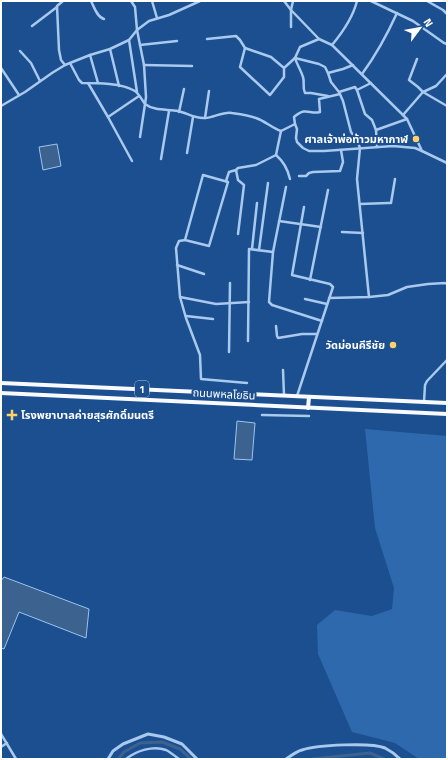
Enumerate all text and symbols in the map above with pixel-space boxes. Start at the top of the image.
north arrow [400,8,440,48]
text: N [420,15,437,30]
place label: ศาลเจ้าพ่อท้าวมหากาฬ [305,131,408,147]
marker: ศาลเจ้าพ่อท้าวมหากาฬ [411,134,421,144]
place label: วัดม่อนคีรีชัย [325,337,385,353]
marker: วัดม่อนคีรีชัย [388,340,398,350]
road number: 1 [135,381,149,397]
street label: ถนนพหลโยธิน [192,384,256,404]
place label: โรงพยาบาลค่ายสุรศักดิ์มนตรี [21,407,154,423]
marker: โรงพยาบาลค่ายสุรศักดิ์มนตรี [6,409,18,421]

